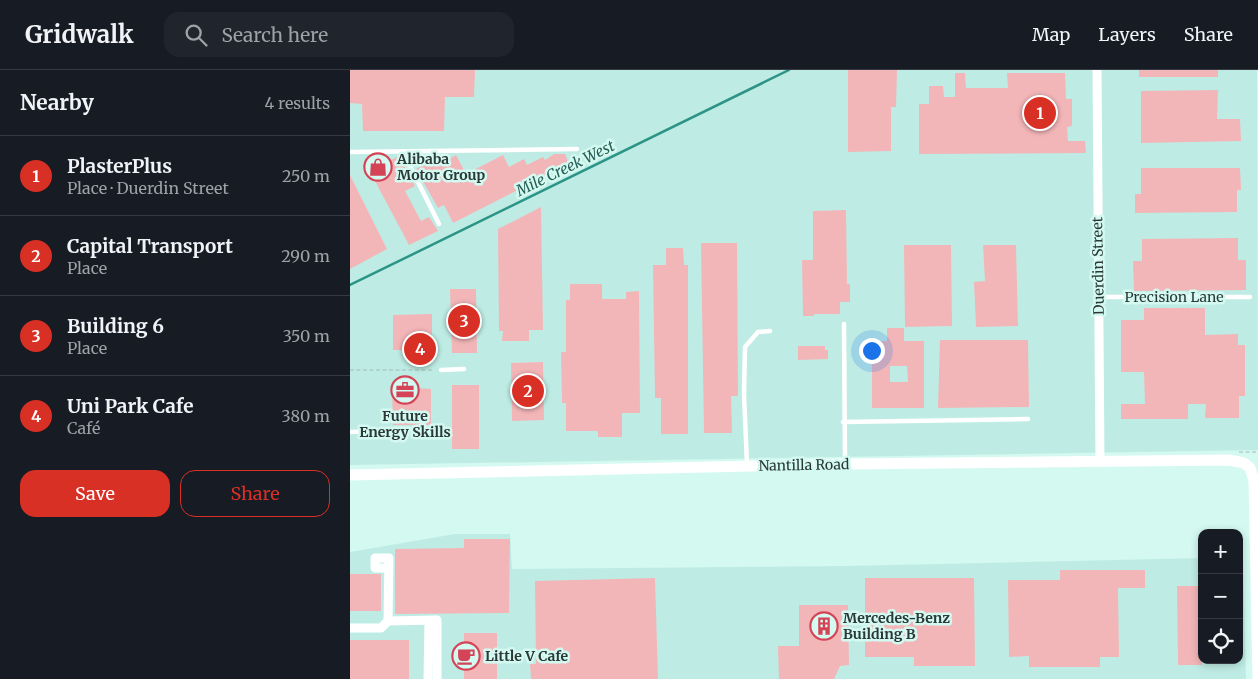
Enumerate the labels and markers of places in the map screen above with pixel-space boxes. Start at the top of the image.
pin: 1 [1024,94,1056,132]
place label: Alibaba Motor Group [396,150,485,184]
shop icon: Alibaba Motor Group [363,152,393,182]
pin: 3 [448,302,480,340]
pin: 4 [404,330,436,368]
pin: 2 [512,372,544,410]
office icon: Future Energy Skills [390,375,420,405]
place label: Future Energy Skills [359,407,451,441]
place label: Mercedes-Benz Building B [843,609,950,643]
building icon: Mercedes-Benz Building B [809,611,839,641]
cafe icon: Little V Cafe [451,641,481,671]
place label: Little V Cafe [485,647,569,665]

